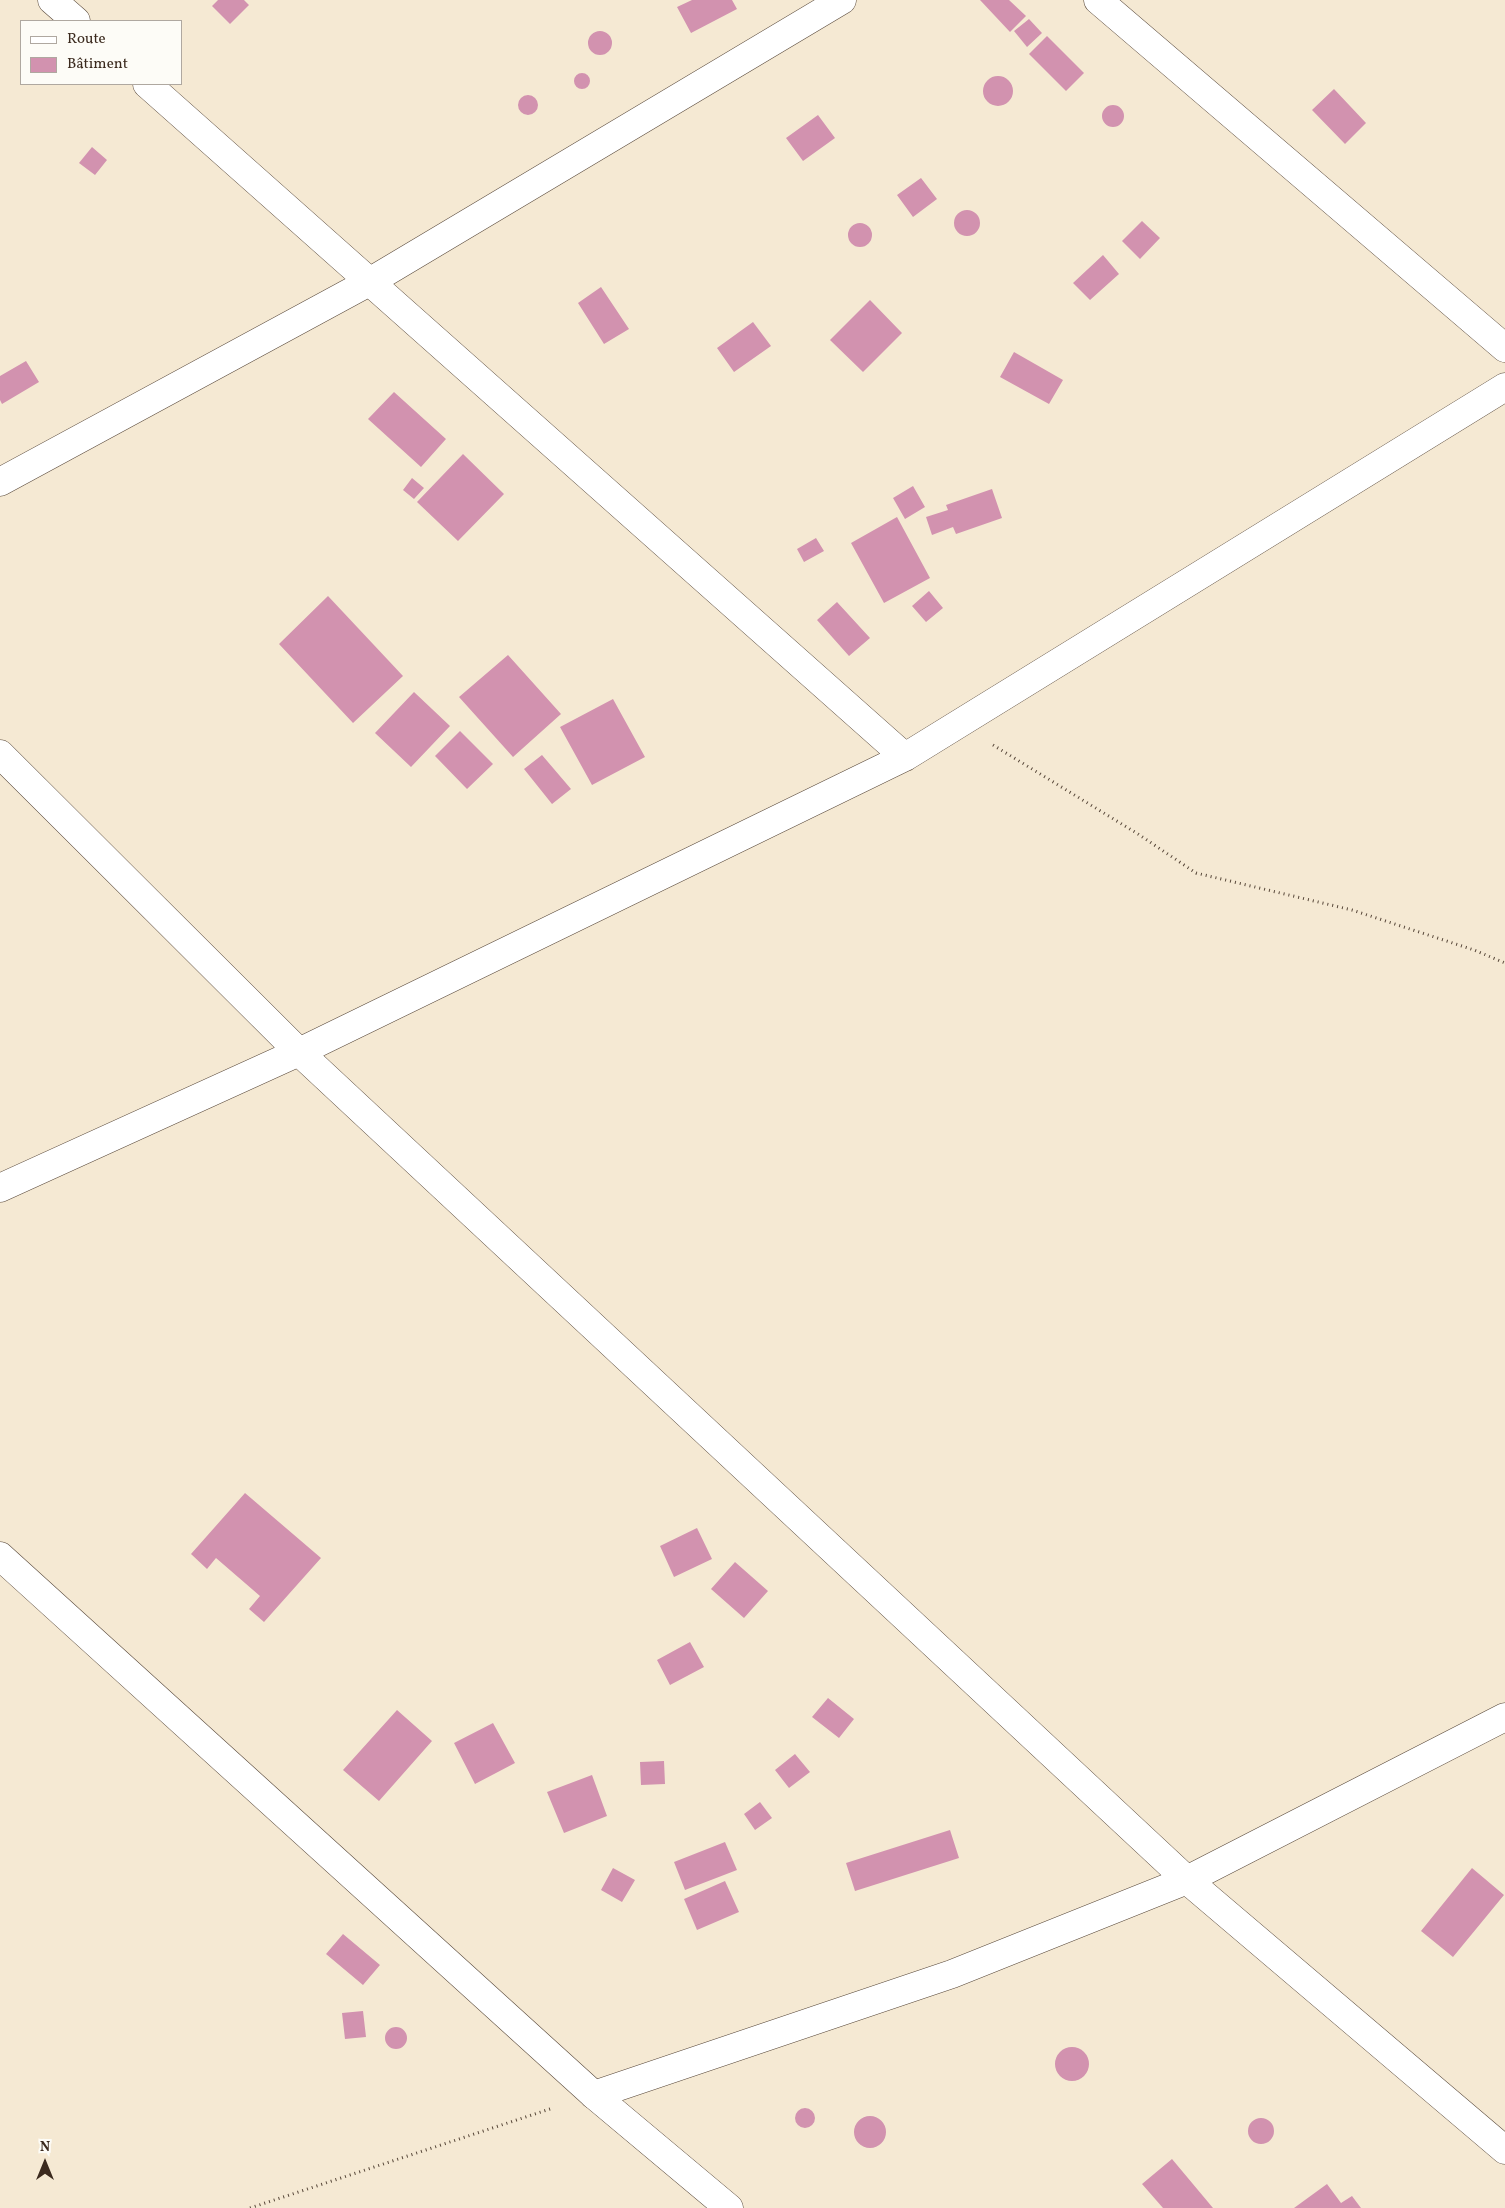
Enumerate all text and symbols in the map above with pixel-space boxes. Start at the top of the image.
legend [20,20,182,85]
text: Route [67,29,106,50]
text: Bâtiment [67,54,128,75]
north arrow [20,2138,70,2188]
text: N [40,2138,50,2157]

